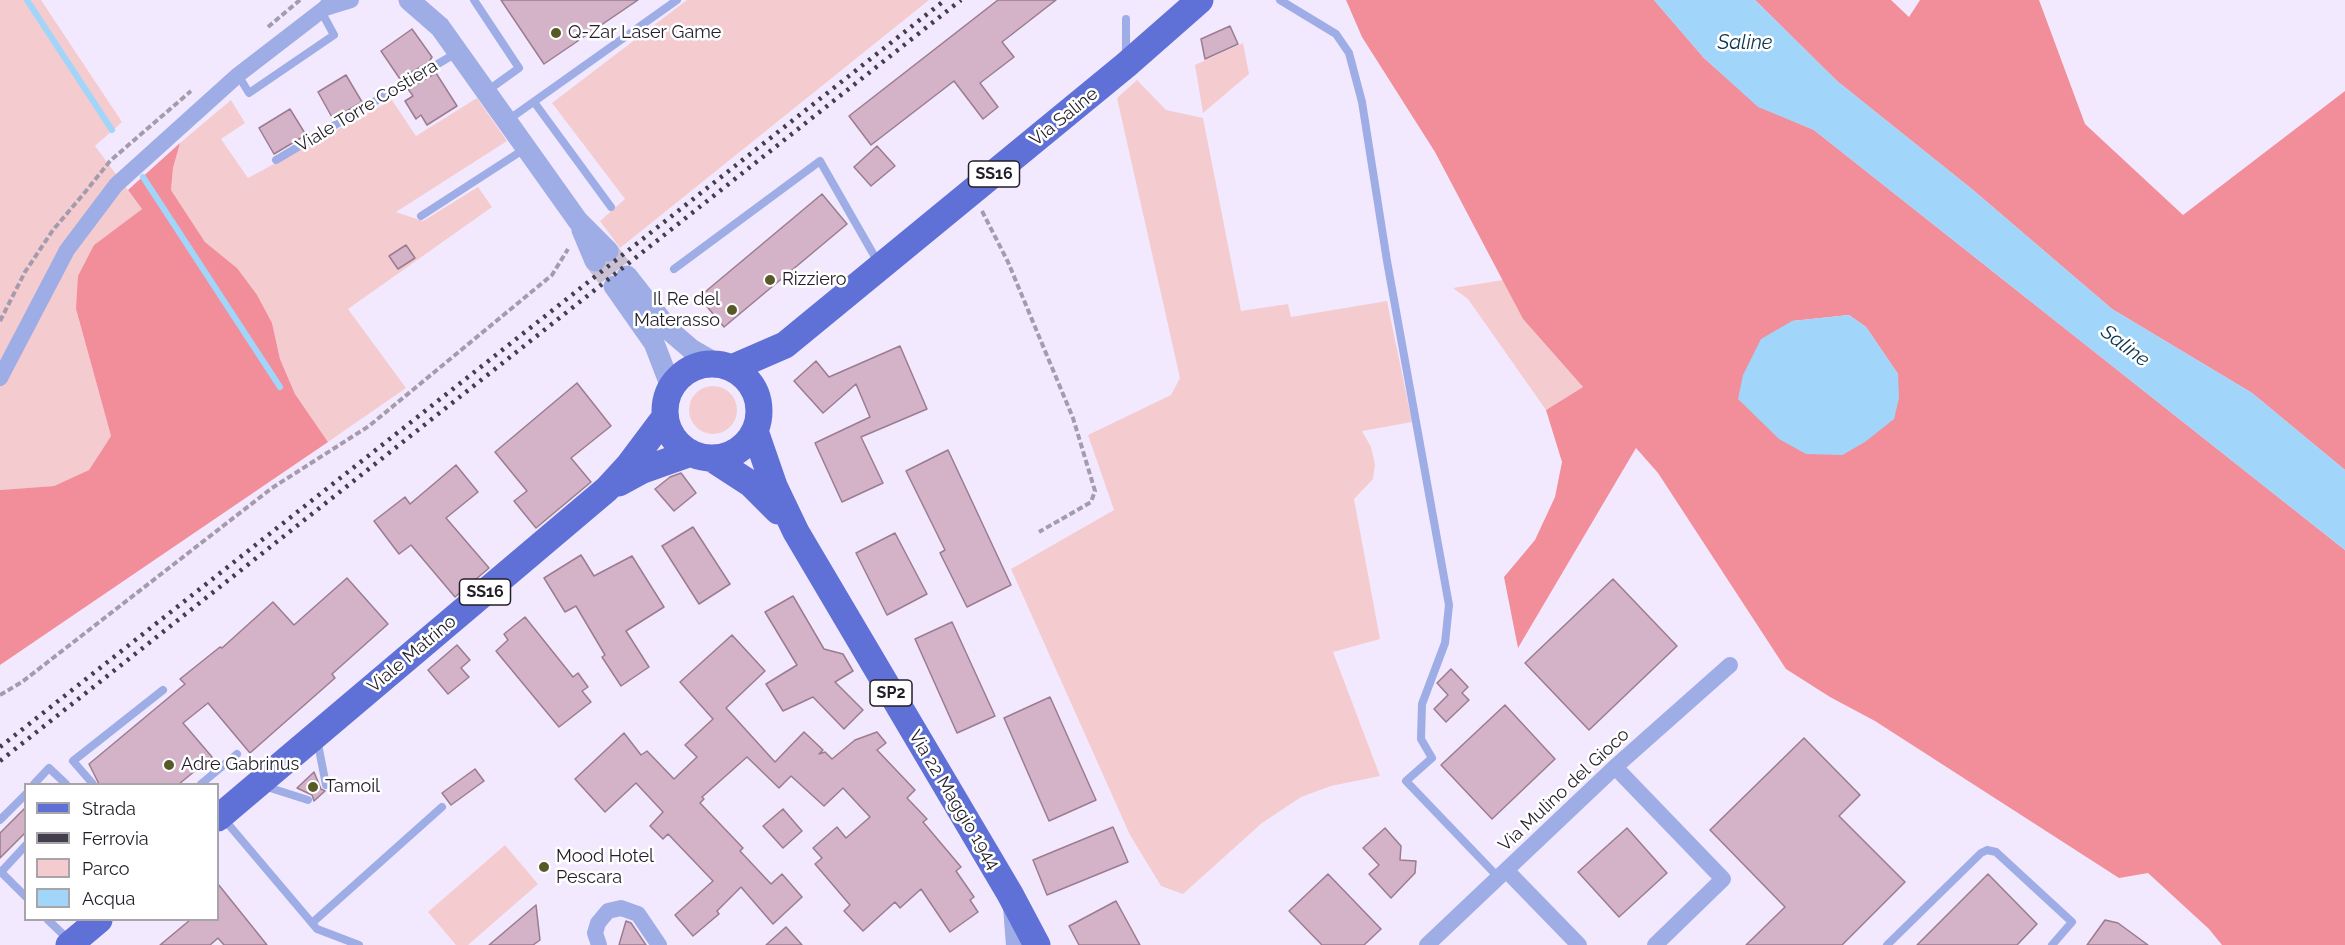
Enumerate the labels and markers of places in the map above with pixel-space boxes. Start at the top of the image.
place label: Q-Zar Laser Game [568,22,721,44]
marker: Q-Zar Laser Game [549,26,563,40]
place label: Rizziero [782,269,847,291]
marker: Rizziero [763,273,777,287]
place label: Il Re del Materasso [634,289,720,332]
marker: Il Re del Materasso [725,303,739,317]
place label: Adre Gabrinus [181,754,299,776]
marker: Adre Gabrinus [162,758,176,772]
place label: Tamoil [325,776,380,798]
marker: Tamoil [306,780,320,794]
place label: Mood Hotel Pescara [556,846,654,888]
marker: Mood Hotel Pescara [537,860,551,874]

